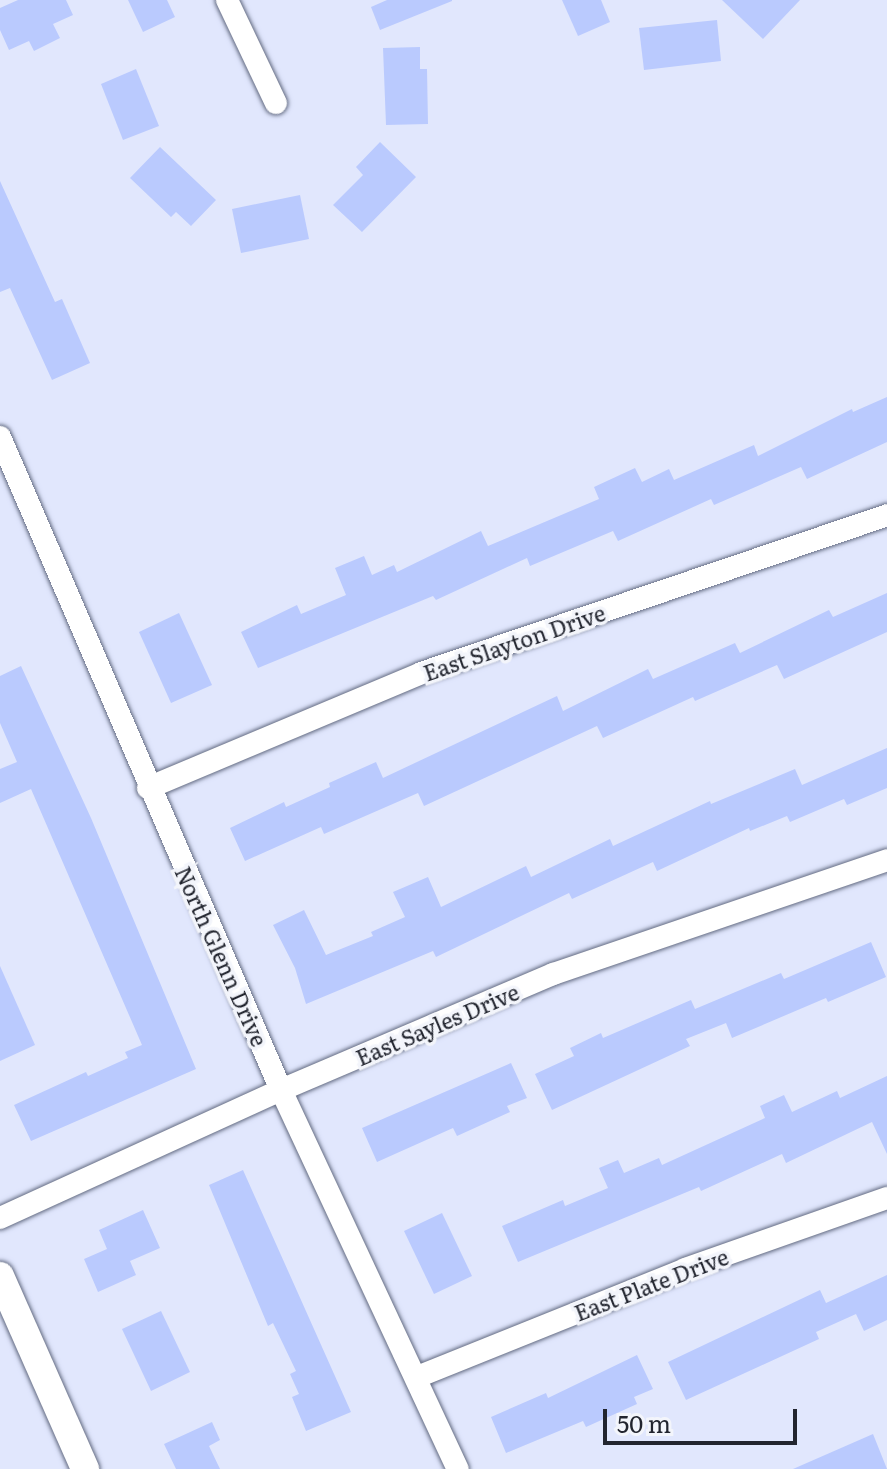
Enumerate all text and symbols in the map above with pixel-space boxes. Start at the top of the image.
street label: East Slayton Drive [420,598,608,686]
street label: North Glenn Drive [170,862,274,1050]
street label: East Sayles Drive [351,978,523,1070]
street label: East Plate Drive [570,1242,732,1326]
scale bar [607,1393,801,1443]
text: 50 m [617,1405,671,1440]

